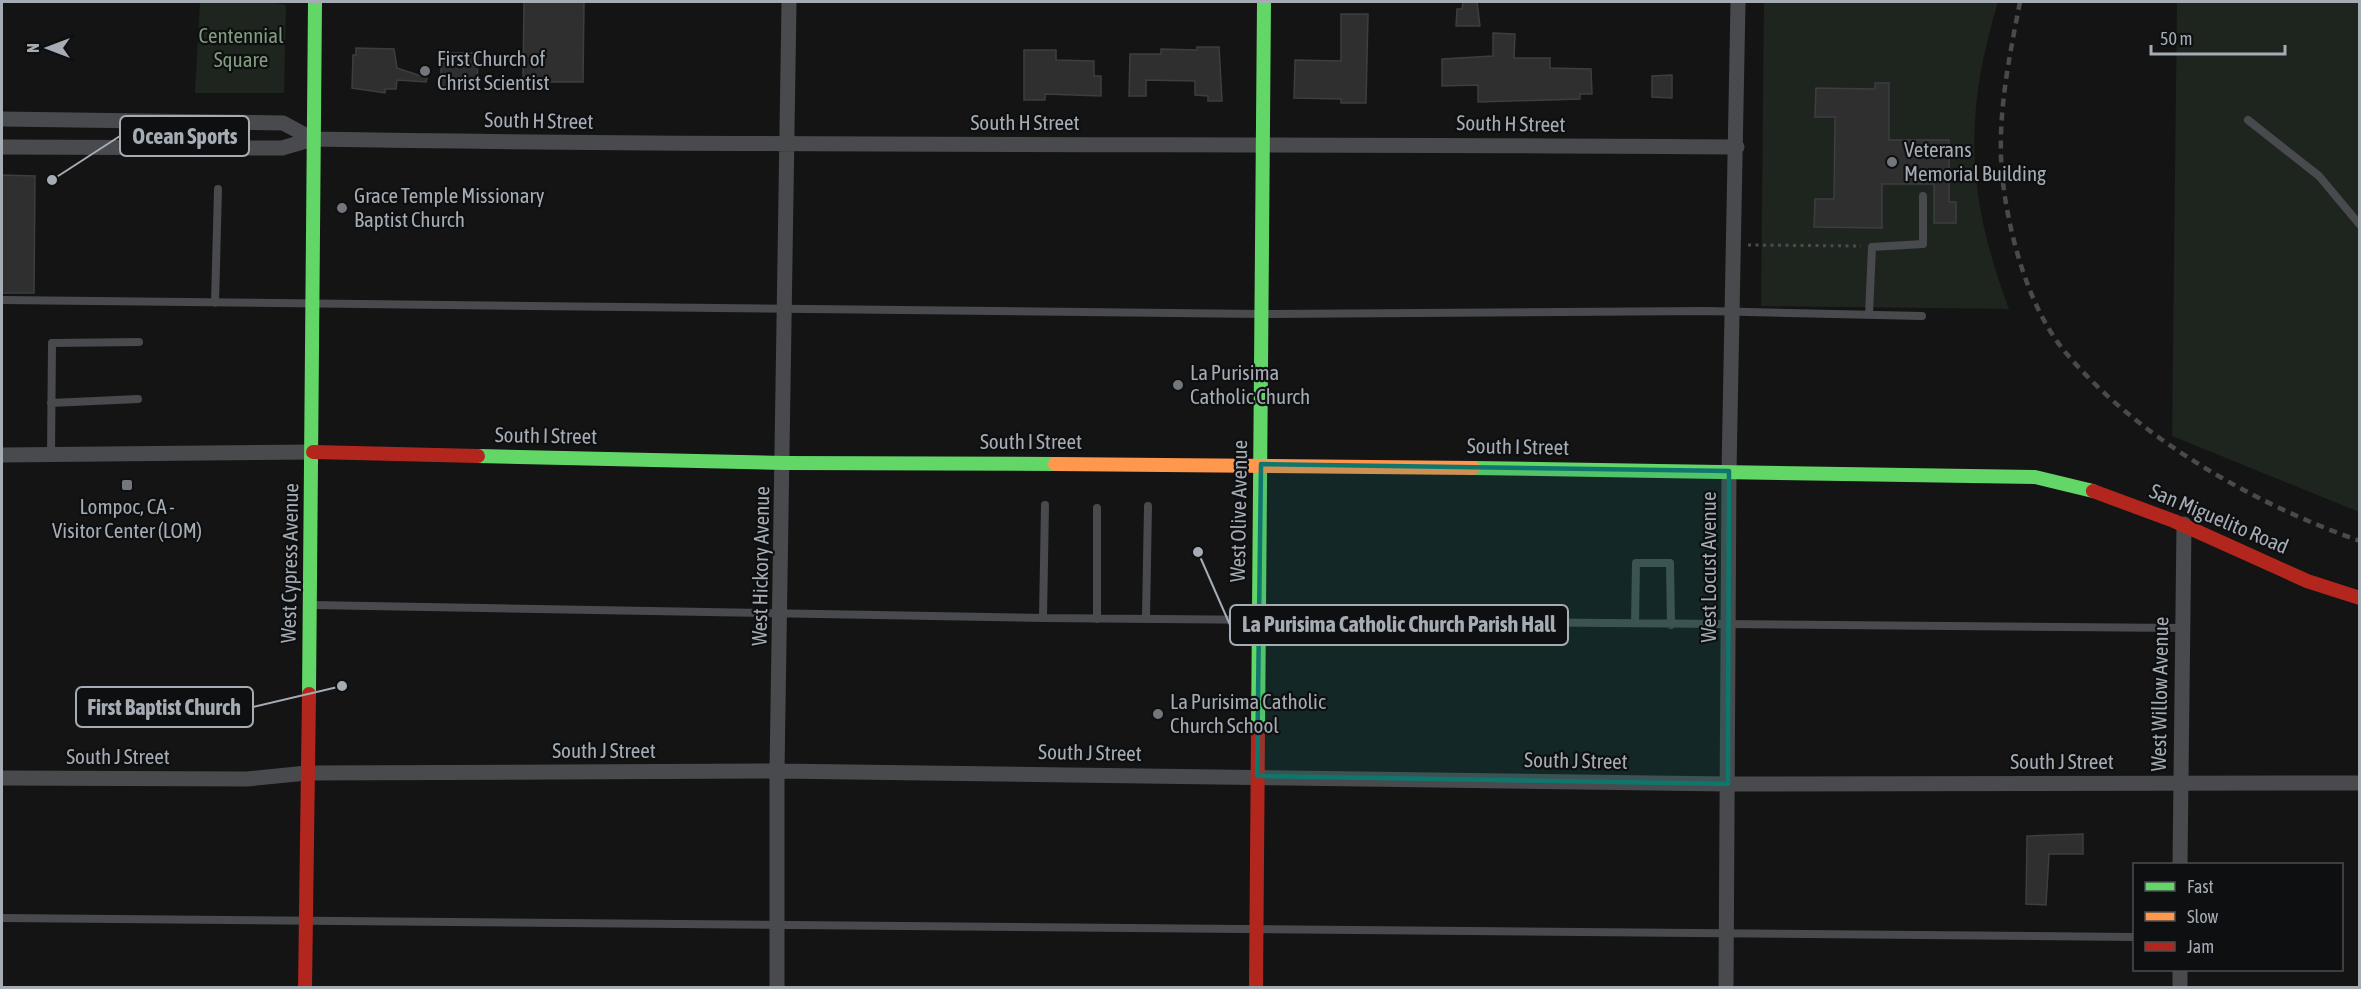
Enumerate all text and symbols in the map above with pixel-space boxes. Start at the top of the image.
north arrow [18,18,78,78]
scale bar [2151,18,2284,56]
park label: Centennial Square [198,23,284,71]
text: 50 m [2160,28,2192,49]
text: N [24,43,42,53]
place label: First Church of Christ Scientist [437,46,549,94]
marker: First Church of Christ Scientist [418,64,432,78]
street label: South H Street [484,107,594,133]
street label: South H Street [970,110,1080,134]
street label: South H Street [1456,110,1566,136]
callout: Ocean Sports [120,116,249,156]
text: Ocean Sports [132,123,238,149]
place label: Veterans Memorial Building [1904,137,2046,185]
marker: Veterans Memorial Building [1885,155,1899,169]
place label: Grace Temple Missionary Baptist Church [354,183,545,231]
marker: Grace Temple Missionary Baptist Church [335,201,349,215]
place label: La Purisima Catholic Church [1190,360,1310,408]
marker: La Purisima Catholic Church [1171,378,1185,392]
street label: South I Street [495,422,597,448]
street label: South I Street [980,429,1082,453]
street label: South I Street [1467,433,1569,459]
street label: West Olive Avenue [1225,440,1251,582]
marker: Lompoc, CA - Visitor Center (LOM) [120,478,134,492]
street label: San Miguelito Road [2146,478,2292,558]
street label: West Cypress Avenue [276,483,302,643]
street label: West Hickory Avenue [747,486,773,646]
street label: West Locust Avenue [1696,492,1720,642]
place label: Lompoc, CA - Visitor Center (LOM) [52,494,202,542]
callout: La Purisima Catholic Church Parish Hall [1230,605,1568,645]
text: La Purisima Catholic Church Parish Hall [1242,611,1557,637]
street label: West Willow Avenue [2146,616,2172,772]
callout: First Baptist Church [76,687,253,727]
place label: La Purisima Catholic Church School [1170,689,1326,737]
text: First Baptist Church [87,694,241,720]
marker: La Purisima Catholic Church School [1151,707,1165,721]
street label: South J Street [552,738,656,762]
street label: South J Street [1038,739,1142,765]
street label: South J Street [66,744,170,768]
street label: South J Street [1524,747,1628,773]
street label: South J Street [2010,749,2114,773]
legend [2133,863,2343,971]
text: Fast [2187,876,2214,897]
text: Slow [2187,906,2218,927]
text: Jam [2187,936,2214,957]

